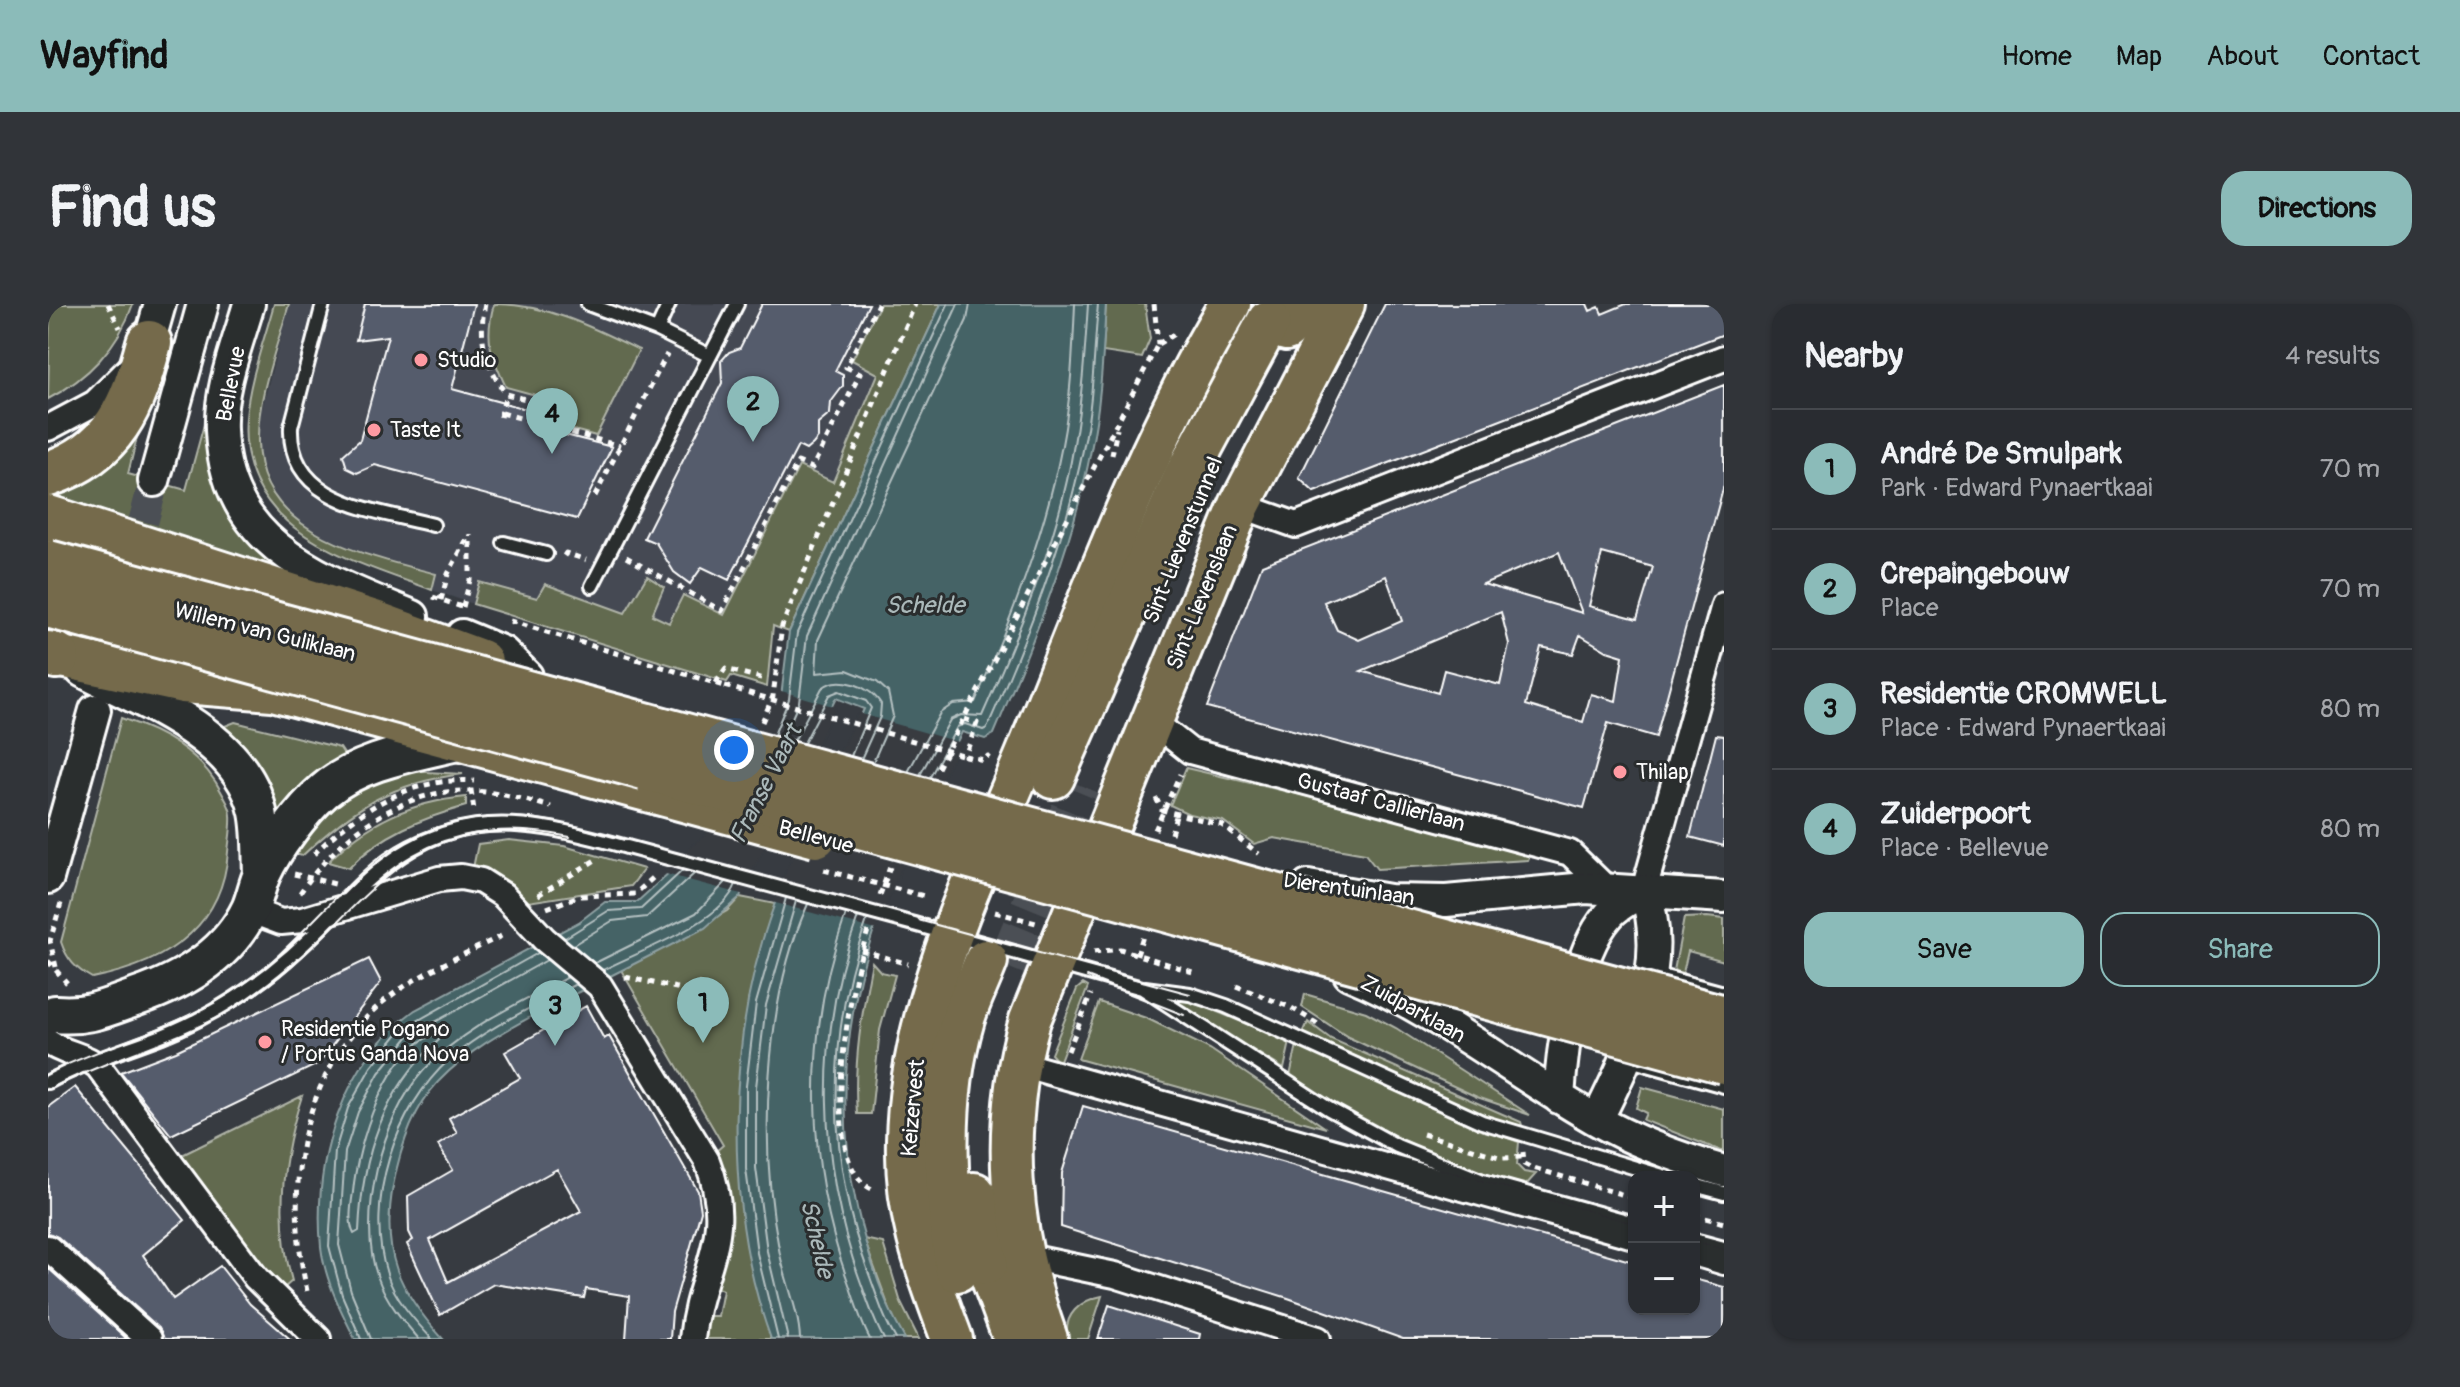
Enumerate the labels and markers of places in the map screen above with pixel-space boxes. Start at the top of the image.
place label: Studio [437,346,496,374]
marker: Studio [412,351,430,369]
pin: 2 [727,376,779,442]
pin: 4 [526,388,578,454]
place label: Taste It [390,416,461,444]
marker: Taste It [365,421,383,439]
place label: Thilap [1636,758,1689,786]
marker: Thilap [1611,763,1629,781]
pin: 1 [677,977,729,1043]
pin: 3 [529,980,581,1046]
place label: Residentie Pogano / Portus Ganda Nova [281,1015,469,1068]
marker: Residentie Pogano / Portus Ganda Nova [256,1033,274,1051]

